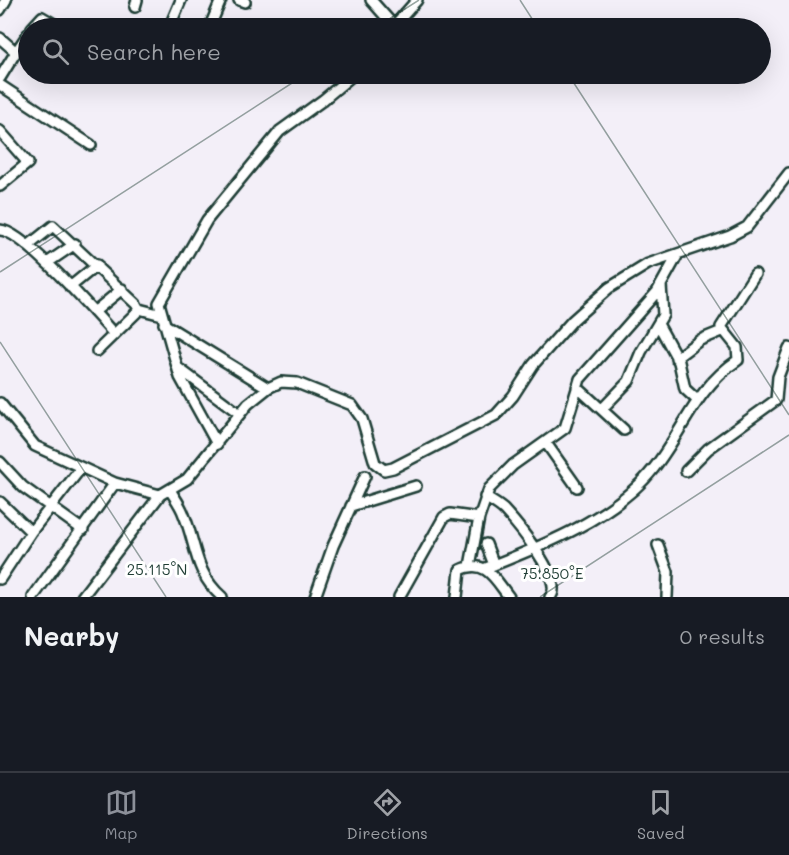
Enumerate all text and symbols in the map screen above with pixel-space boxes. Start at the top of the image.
search box [18,18,771,84]
icon: search [39,35,72,68]
text: Search here [87,37,221,66]
text: 25.115°N [127,559,187,579]
text: 75.850°E [521,563,584,583]
text: Nearby [24,619,119,653]
text: 0 results [680,623,765,649]
tab: Map [105,786,138,843]
tab: Directions [347,786,428,843]
tab: Saved [637,786,684,843]

